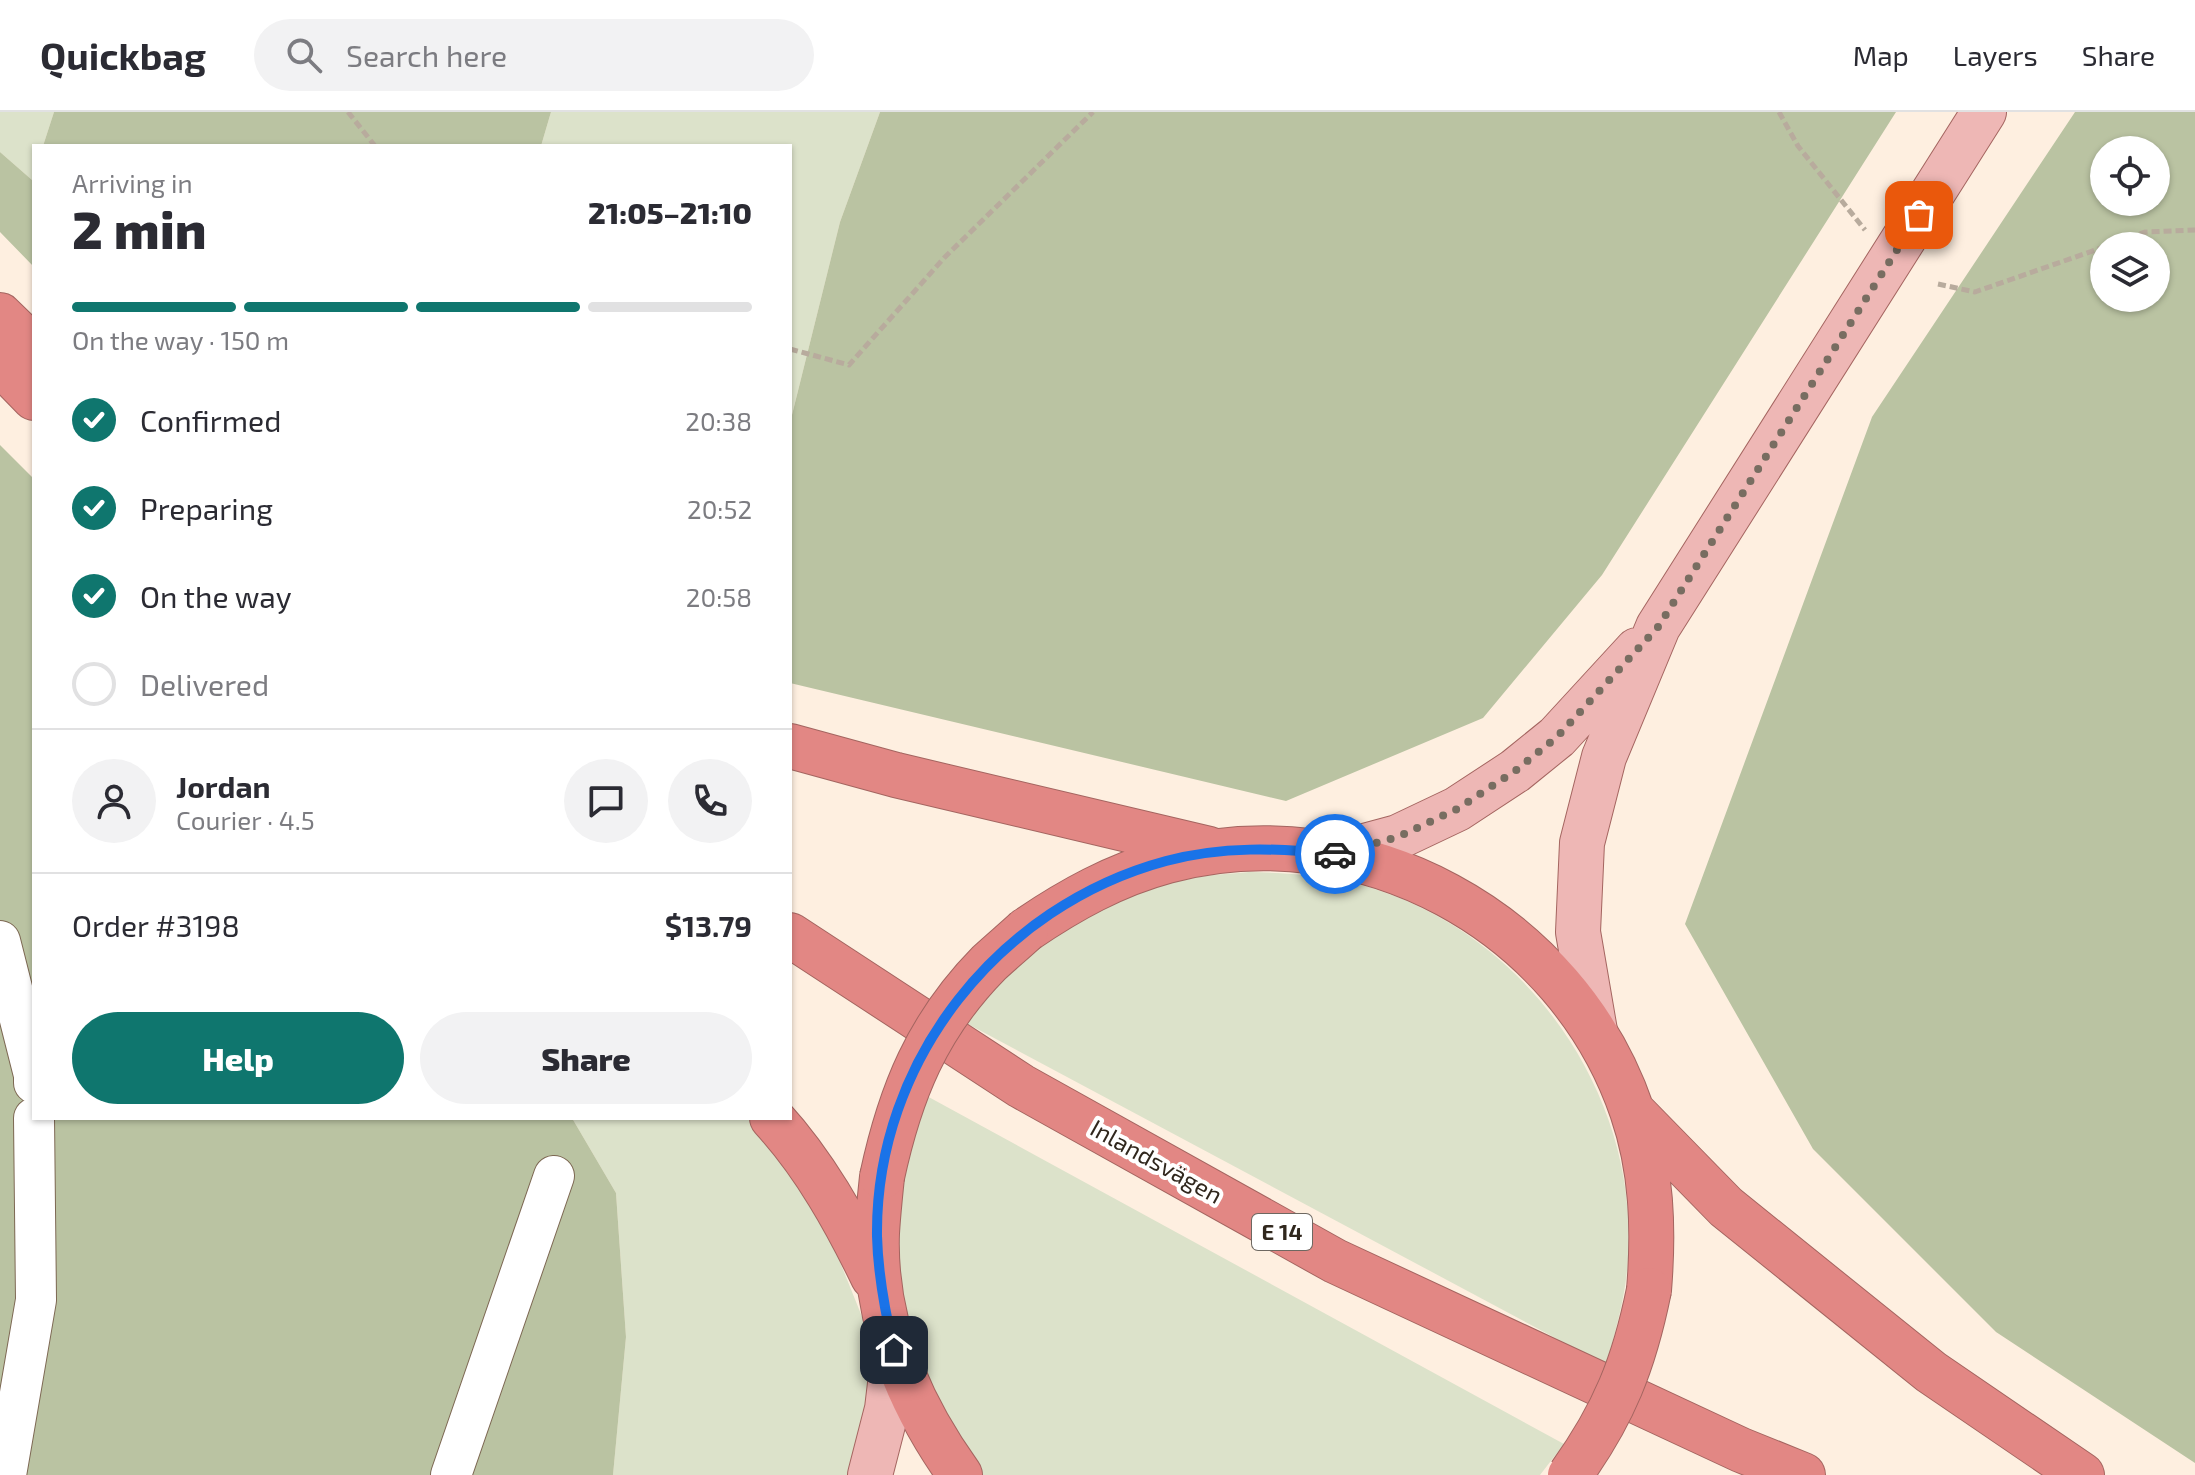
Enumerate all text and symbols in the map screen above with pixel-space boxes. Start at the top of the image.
search box [254,19,814,91]
text: Quickbag [40,32,206,78]
icon: search [282,33,326,77]
text: Search here [346,37,507,73]
text: Map [1853,38,1909,72]
text: Layers [1953,38,2038,72]
text: Share [2082,38,2155,72]
map controls [2090,136,2170,312]
button: locate [2090,136,2170,216]
text: Arriving in [72,167,193,198]
pin [1885,181,1953,249]
icon: bag [1897,193,1941,237]
text: 21:05–21:10 [588,194,752,230]
text: 2 min [72,197,207,259]
button: layers [2090,232,2170,312]
text: On the way · 150 m [72,324,289,355]
icon: check [72,398,116,442]
text: Confirmed [140,402,281,438]
text: 20:38 [685,405,752,436]
icon: check [72,486,116,530]
text: Preparing [140,490,273,526]
text: 20:52 [687,493,752,524]
icon: check [72,574,116,618]
text: On the way [140,578,292,614]
text: 20:58 [686,581,752,612]
text: Delivered [140,666,269,702]
button: person [72,759,156,843]
button: chat [564,759,648,843]
button: phone [668,759,752,843]
text: Jordan [176,768,271,804]
text: Courier · 4.5 [176,804,315,835]
courier [1295,814,1375,894]
icon: car [1313,832,1357,876]
text: Order #3198 [72,907,240,943]
text: $13.79 [665,907,752,943]
button: Help [72,1012,404,1104]
button: Share [420,1012,752,1104]
street label: Inlandsvägen [1086,1113,1228,1209]
road number: E 14 [1252,1214,1312,1250]
pin [860,1316,928,1384]
icon: home [872,1328,916,1372]

